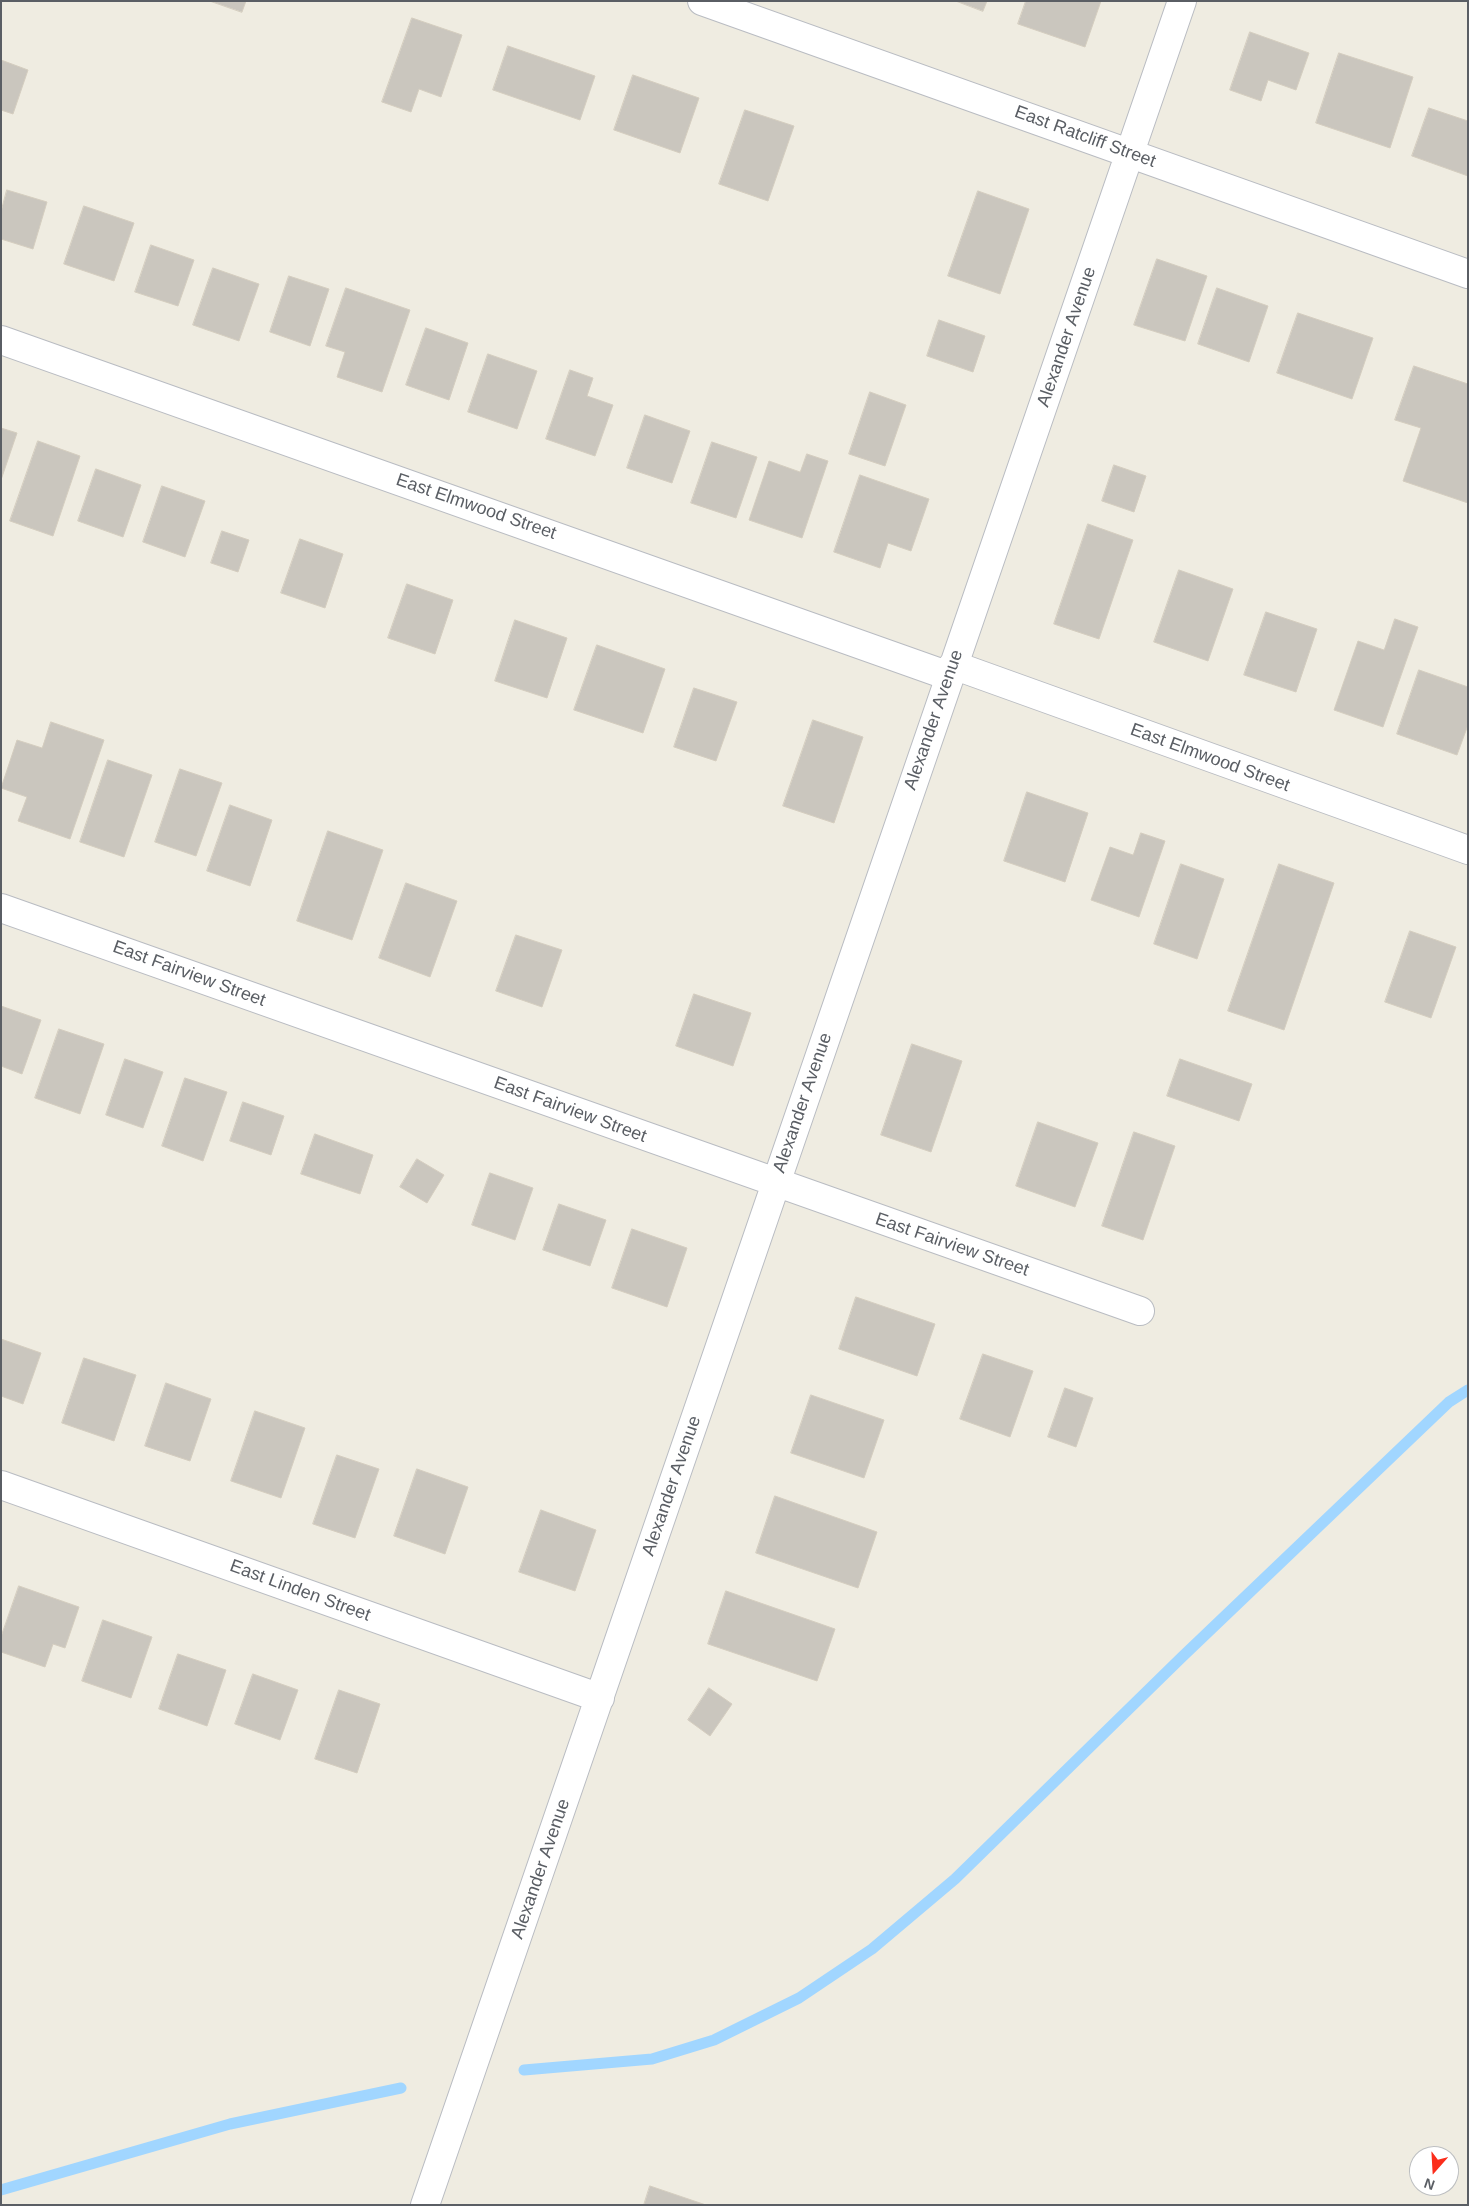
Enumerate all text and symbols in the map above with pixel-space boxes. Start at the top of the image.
street label: East Ratcliff Street [1011,101,1159,173]
street label: Alexander Avenue [1033,264,1101,410]
street label: East Elmwood Street [393,469,559,545]
street label: Alexander Avenue [900,647,968,793]
street label: East Elmwood Street [1127,719,1293,797]
street label: East Fairview Street [110,936,268,1012]
street label: Alexander Avenue [769,1030,837,1176]
street label: East Fairview Street [491,1072,649,1148]
street label: East Fairview Street [872,1209,1032,1281]
street label: Alexander Avenue [638,1413,706,1559]
street label: East Linden Street [227,1556,373,1626]
street label: Alexander Avenue [507,1796,575,1942]
north arrow [1409,2146,1459,2196]
text: N [1422,2175,1437,2193]

